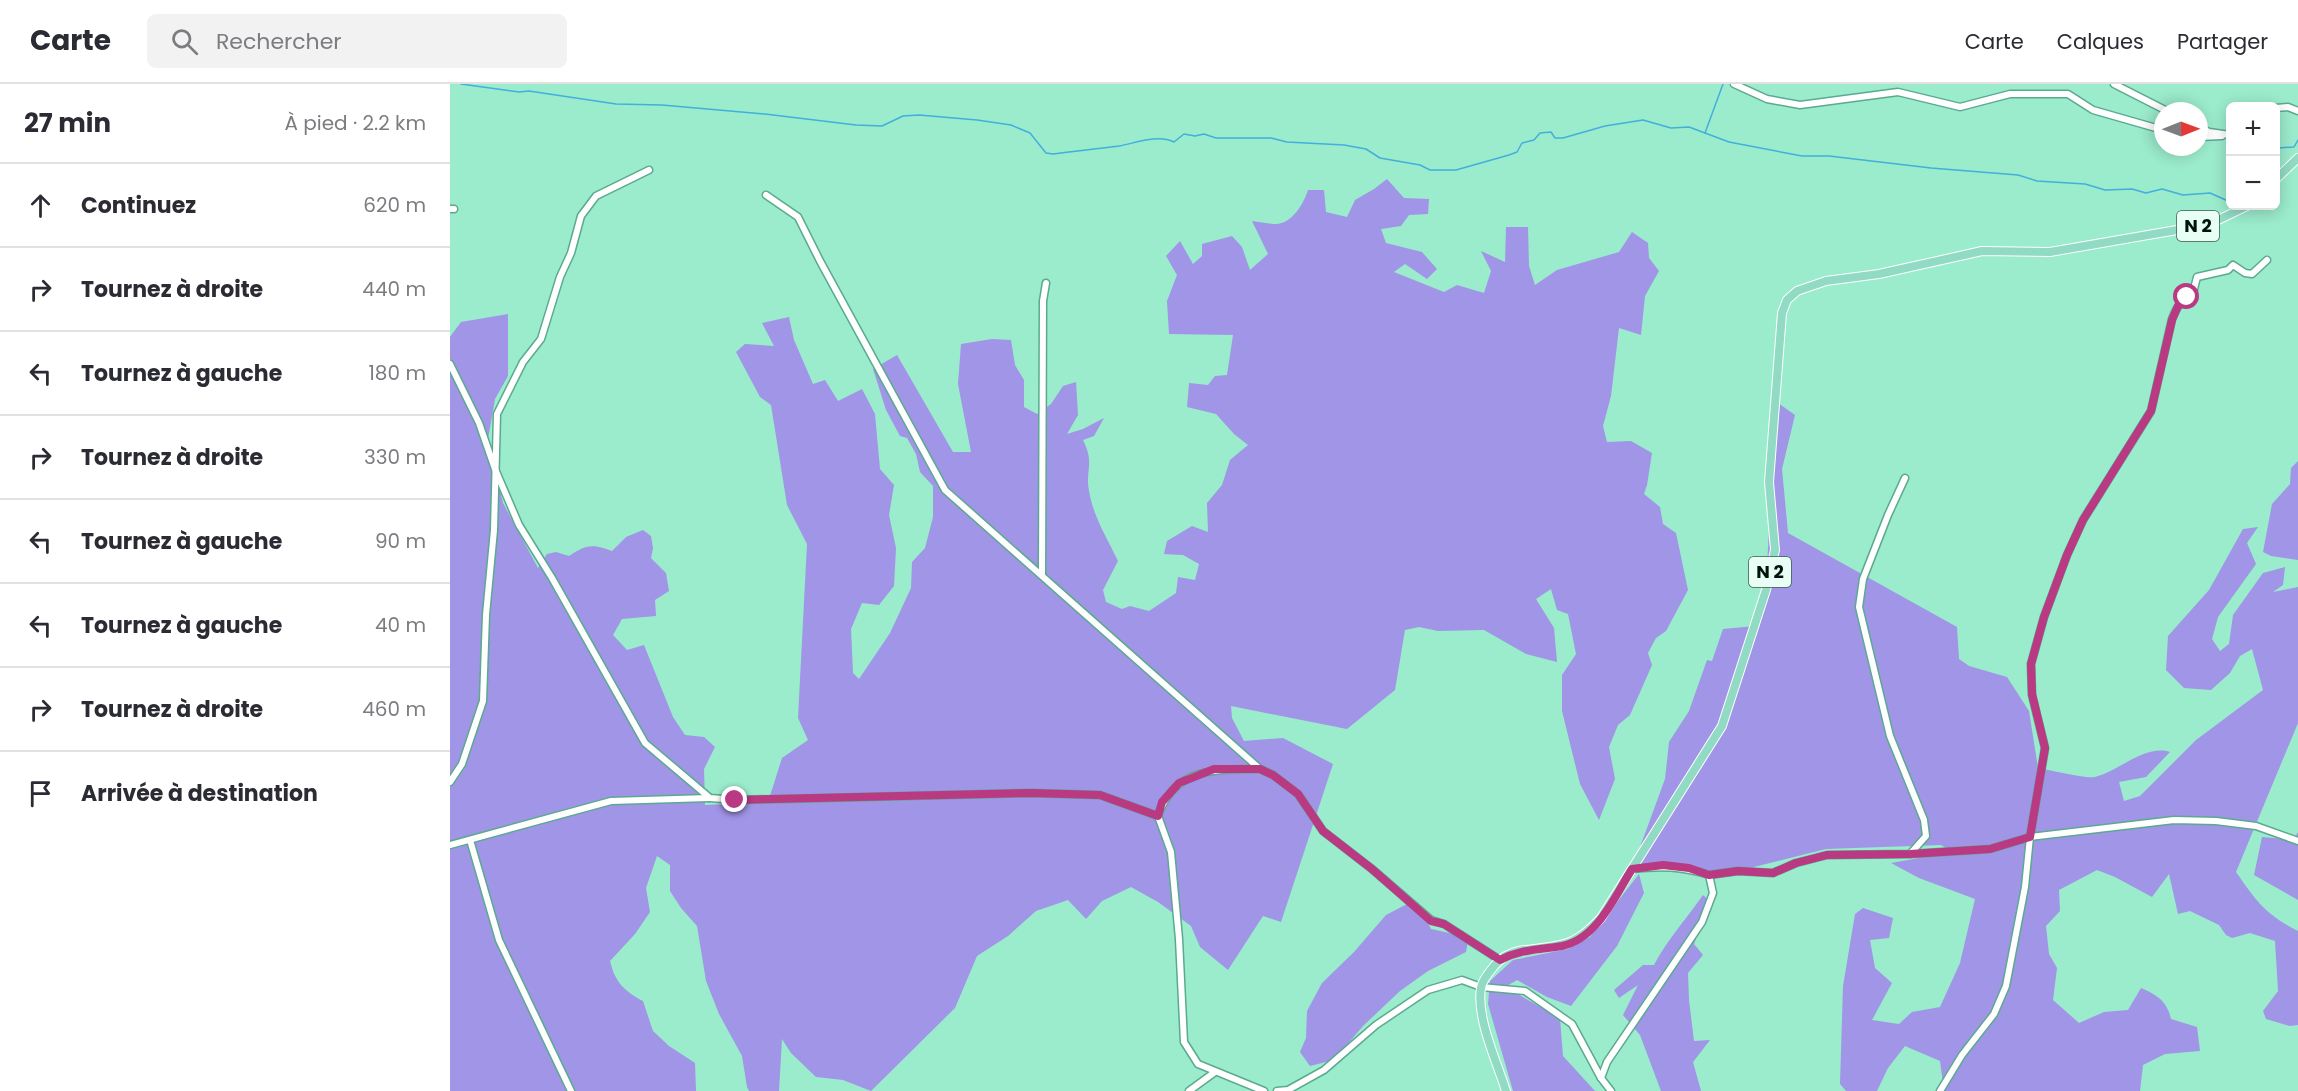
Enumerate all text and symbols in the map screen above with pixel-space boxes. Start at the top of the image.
search box [147,14,567,68]
text: Carte [30,21,111,60]
icon: search [168,25,201,58]
text: Rechercher [216,26,342,57]
text: Carte [1965,27,2024,56]
text: Calques [2057,27,2144,56]
text: Partager [2177,27,2268,56]
north arrow [2154,102,2208,156]
map controls [2226,102,2280,210]
button: + [2226,102,2280,156]
text: 27 min [24,105,111,141]
text: À pied · 2.2 km [284,109,426,137]
button: − [2226,156,2280,210]
icon: ahead [24,189,57,222]
text: Continuez [81,190,196,221]
text: 620 m [363,191,426,219]
road number: N 2 [2177,211,2219,241]
icon: right [24,273,57,306]
text: Tournez à droite [81,274,263,305]
text: 440 m [362,275,426,303]
route start [2173,283,2199,309]
icon: left [24,357,57,390]
text: Tournez à gauche [81,358,282,389]
text: 180 m [368,359,426,387]
icon: right [24,441,57,474]
text: Tournez à droite [81,442,263,473]
text: 330 m [364,443,426,471]
icon: left [24,525,57,558]
text: Tournez à gauche [81,526,282,557]
text: 90 m [375,527,426,555]
road number: N 2 [1749,557,1791,587]
icon: left [24,609,57,642]
text: Tournez à gauche [81,610,282,641]
text: 40 m [375,611,426,639]
icon: right [24,693,57,726]
text: Tournez à droite [81,694,263,725]
text: 460 m [362,695,426,723]
icon: arrive [24,777,57,810]
text: Arrivée à destination [81,778,318,809]
route end [721,786,747,812]

